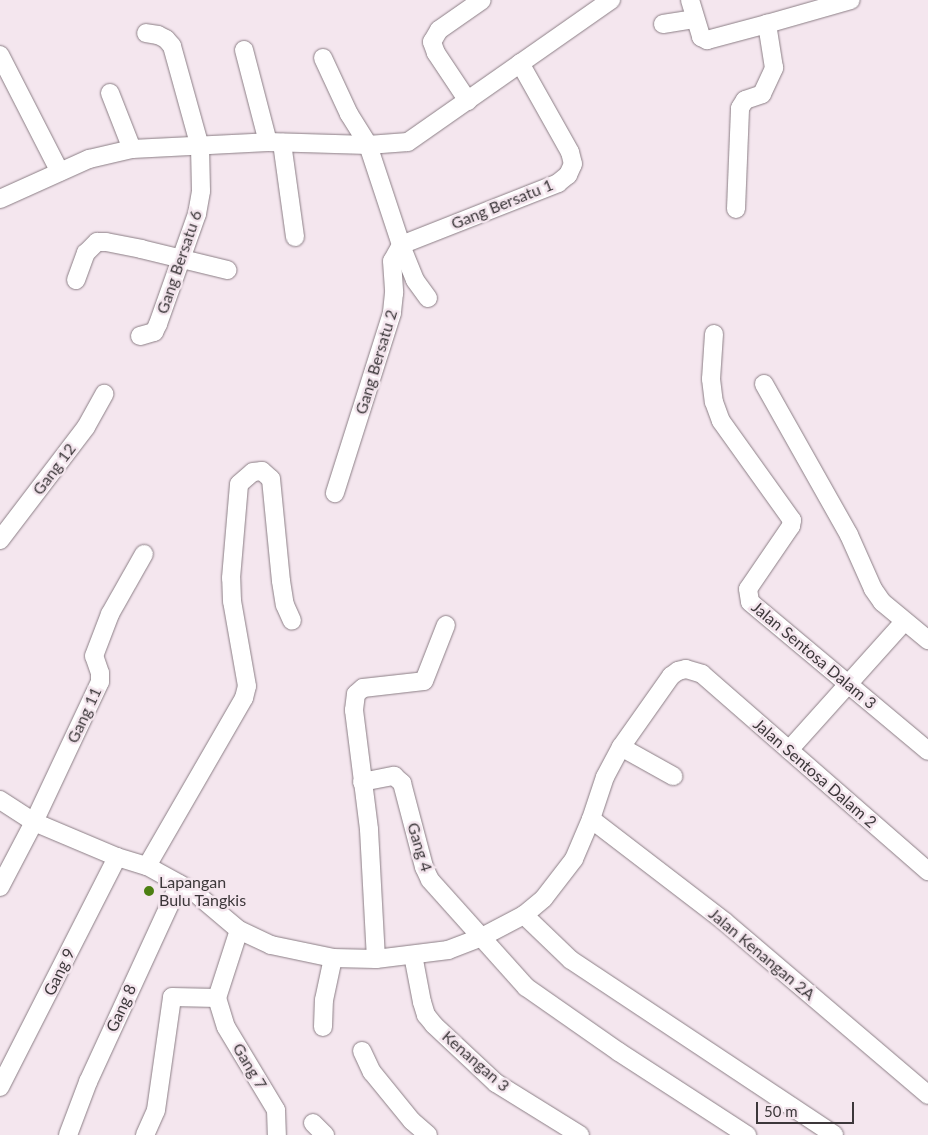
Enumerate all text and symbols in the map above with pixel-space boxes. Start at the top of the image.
street label: Gang Bersatu 1 [448,175,556,233]
street label: Gang Bersatu 6 [152,208,206,316]
street label: Gang Bersatu 2 [351,307,401,417]
street label: Gang 12 [28,439,80,499]
street label: Jalan Sentosa Dalam 3 [748,597,880,713]
street label: Gang 11 [63,684,105,746]
street label: Jalan Sentosa Dalam 2 [749,714,881,832]
street label: Gang 4 [403,820,437,874]
place label: Lapangan Bulu Tangkis [159,872,247,910]
marker: Lapangan Bulu Tangkis [143,885,155,897]
street label: Jalan Kenangan 2A [705,904,819,1004]
street label: Gang 9 [39,945,79,999]
street label: Gang 8 [102,981,140,1035]
street label: Kenangan 3 [438,1027,514,1095]
street label: Gang 7 [229,1040,271,1092]
scale bar [758,1092,856,1124]
text: 50 m [764,1102,798,1120]

